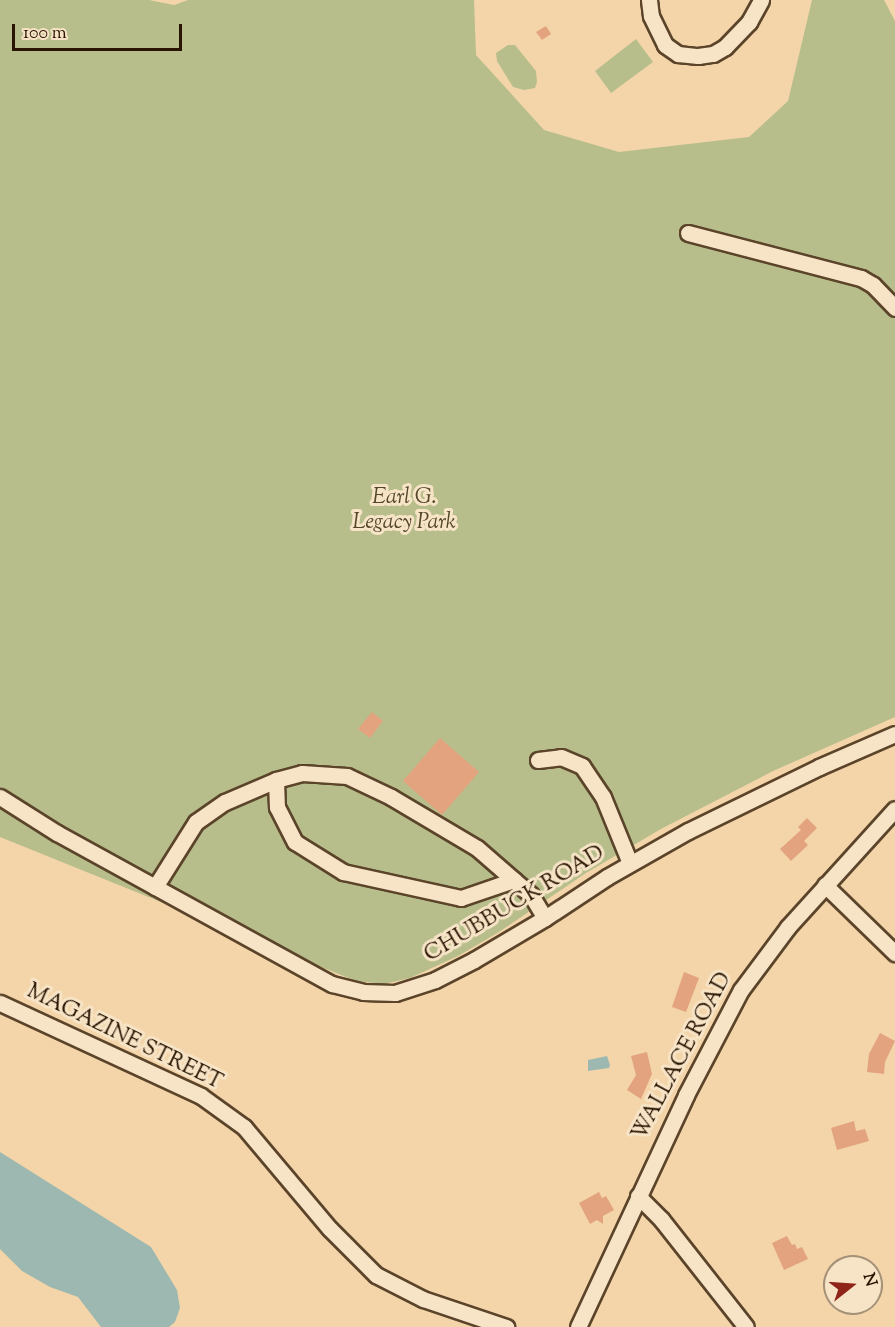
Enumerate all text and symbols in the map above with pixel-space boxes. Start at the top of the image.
scale bar [15,12,184,50]
text: 100 m [23,21,67,47]
park label: Earl G. Legacy Park [352,485,456,536]
street label: CHUBBUCK ROAD [420,841,610,969]
street label: WALLACE ROAD [628,969,738,1145]
street label: MAGAZINE STREET [22,979,226,1097]
north arrow [823,1255,883,1315]
text: N [856,1271,882,1290]

